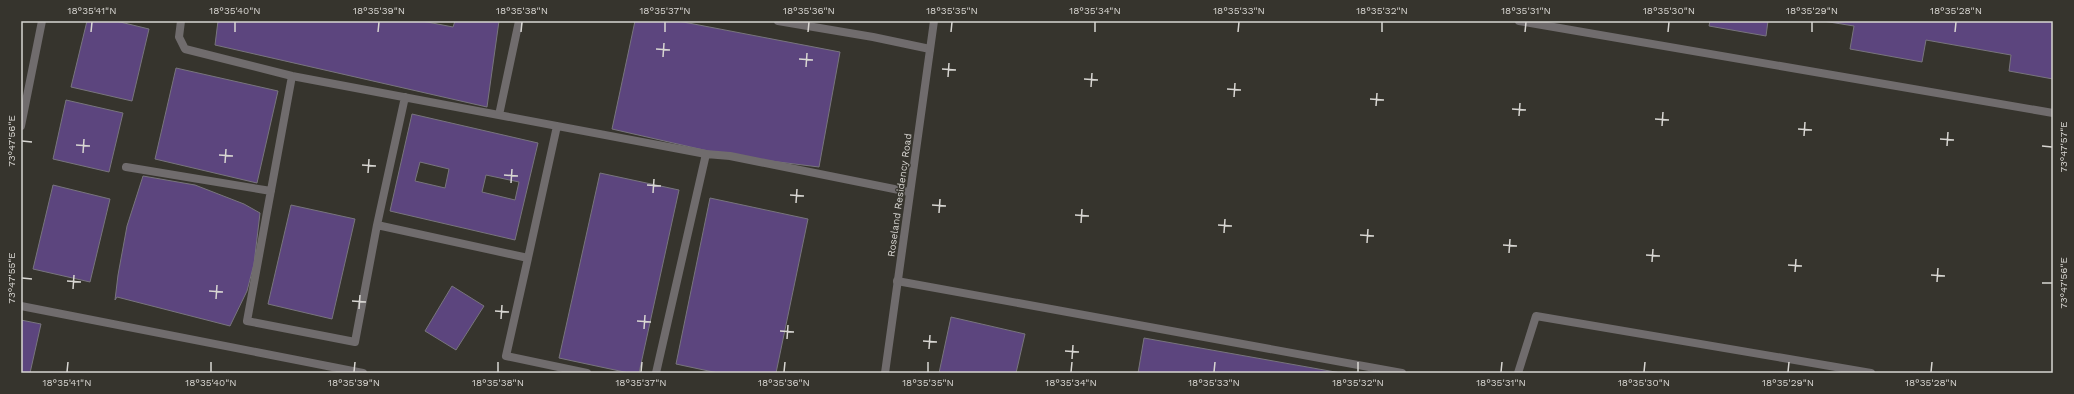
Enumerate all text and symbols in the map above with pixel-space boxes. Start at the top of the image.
text: 18°35'41"N [68,5,116,16]
text: 18°35'40"N [209,5,261,16]
text: 18°35'39"N [353,5,405,16]
text: 18°35'38"N [496,5,548,16]
text: 18°35'37"N [639,5,691,16]
text: 18°35'36"N [783,5,835,16]
text: 18°35'35"N [926,5,978,16]
text: 18°35'34"N [1069,5,1121,16]
text: 18°35'33"N [1213,5,1265,16]
text: 18°35'32"N [1356,5,1408,16]
text: 18°35'31"N [1501,5,1551,16]
text: 18°35'30"N [1643,5,1695,16]
text: 18°35'29"N [1786,5,1838,16]
text: 18°35'28"N [1930,5,1982,16]
text: 73°47'56"E [6,115,17,167]
text: 73°47'57"E [2058,121,2069,173]
street label: Roseland Residency Road [885,133,914,258]
text: 73°47'55"E [6,252,17,304]
text: 73°47'56"E [2058,257,2069,309]
text: 18°35'41"N [43,377,91,388]
text: 18°35'40"N [185,377,237,388]
text: 18°35'39"N [328,377,380,388]
text: 18°35'38"N [472,377,524,388]
text: 18°35'37"N [615,377,667,388]
text: 18°35'36"N [758,377,810,388]
text: 18°35'35"N [902,377,954,388]
text: 18°35'34"N [1045,377,1097,388]
text: 18°35'33"N [1188,377,1240,388]
text: 18°35'32"N [1332,377,1384,388]
text: 18°35'31"N [1476,377,1526,388]
text: 18°35'30"N [1618,377,1670,388]
text: 18°35'29"N [1762,377,1814,388]
text: 18°35'28"N [1905,377,1957,388]

